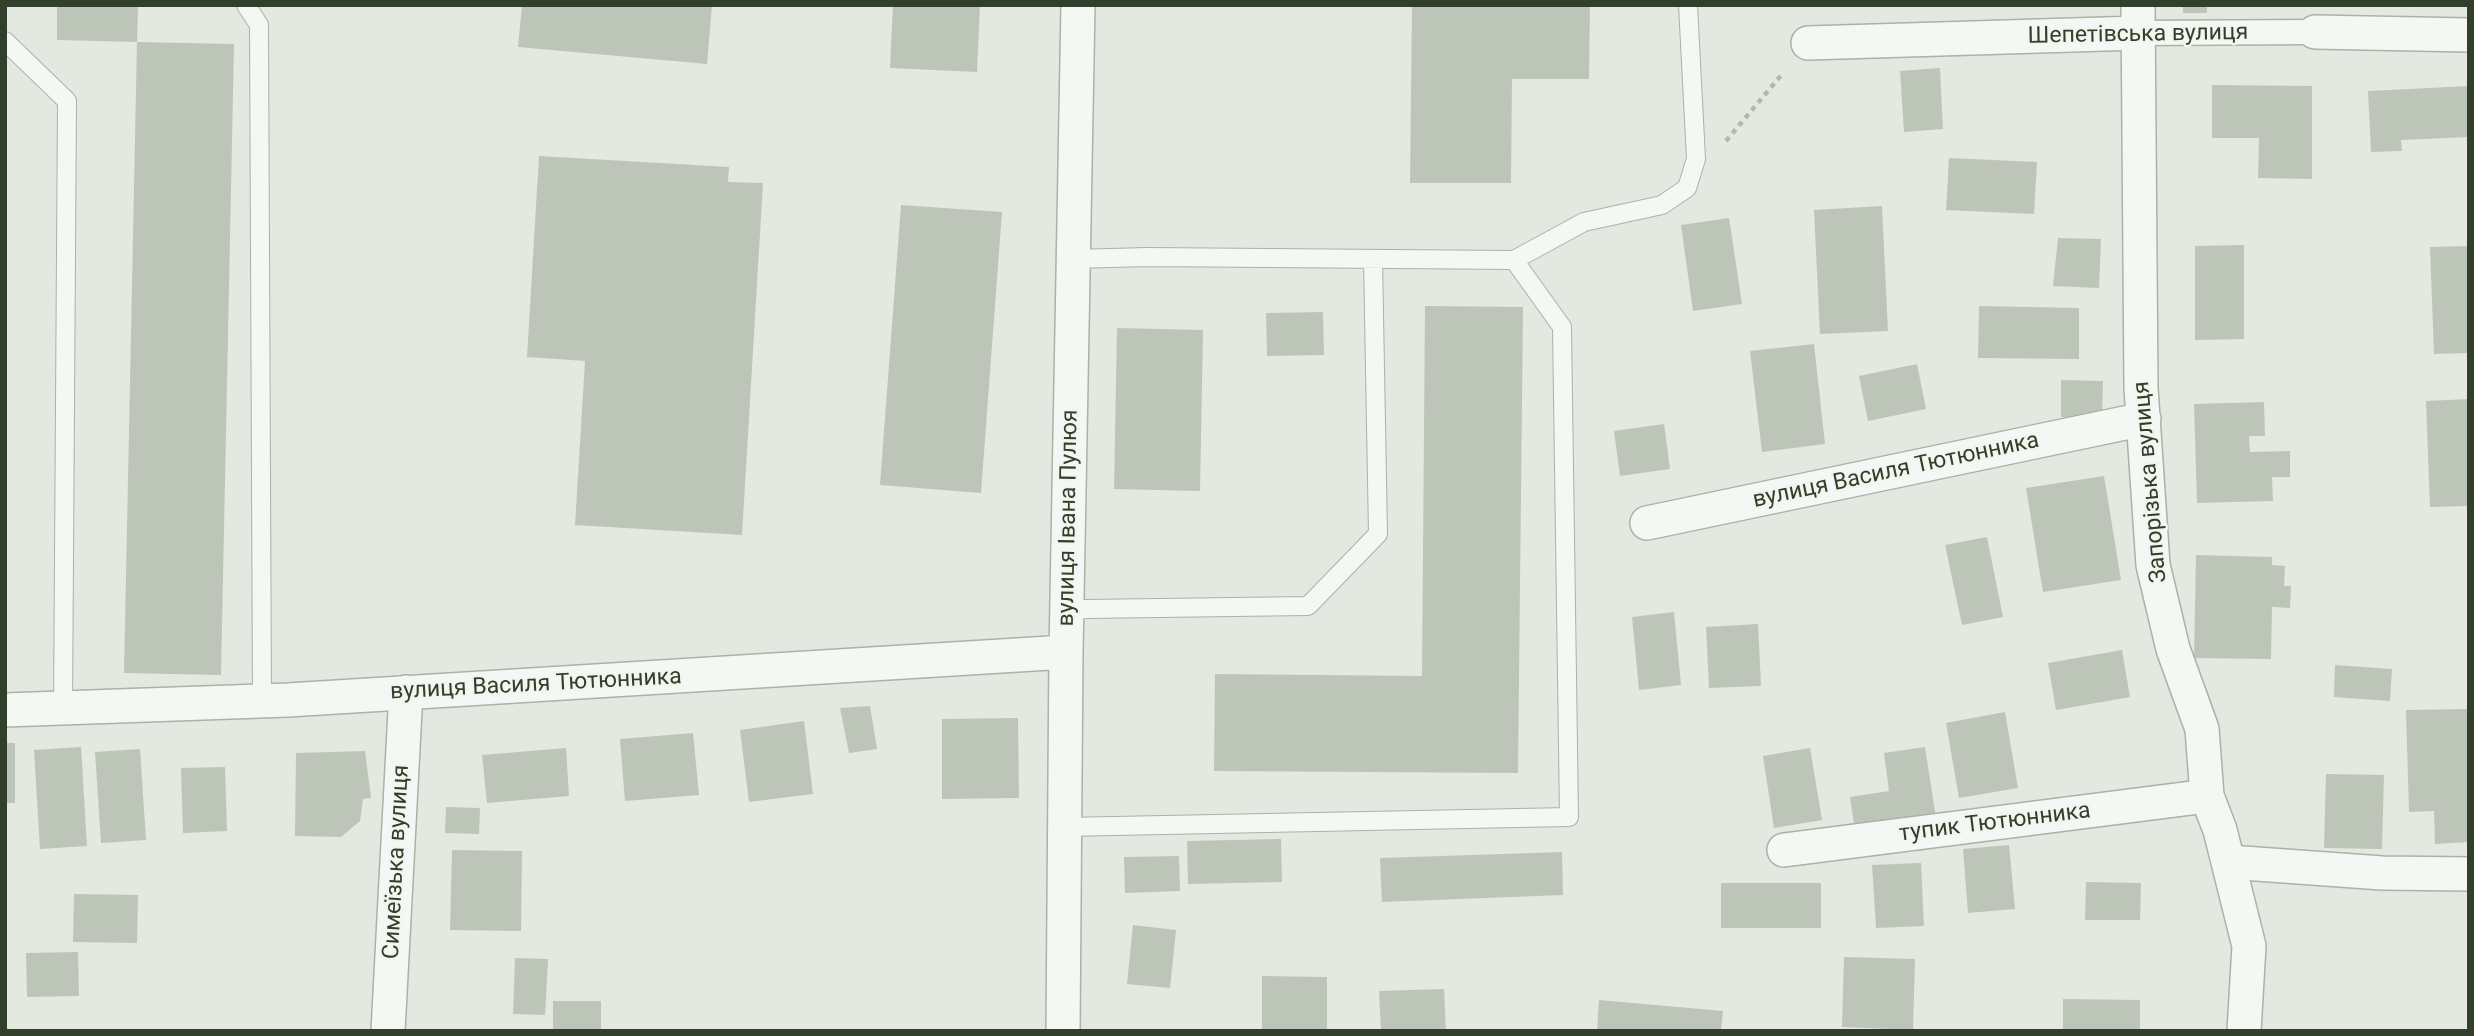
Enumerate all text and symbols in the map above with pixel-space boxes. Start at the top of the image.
street label: Шепетівська вулиця [2027,19,2249,51]
street label: Запорізька вулиця [2128,380,2174,584]
street label: вулиця Івана Пулюя [1053,409,1085,627]
street label: вулиця Василя Тютюнника [1750,427,2042,515]
street label: вулиця Василя Тютюнника [390,664,682,706]
street label: Симеїзька вулиця [378,764,416,960]
street label: тупик Тютюнника [1898,798,2092,848]

